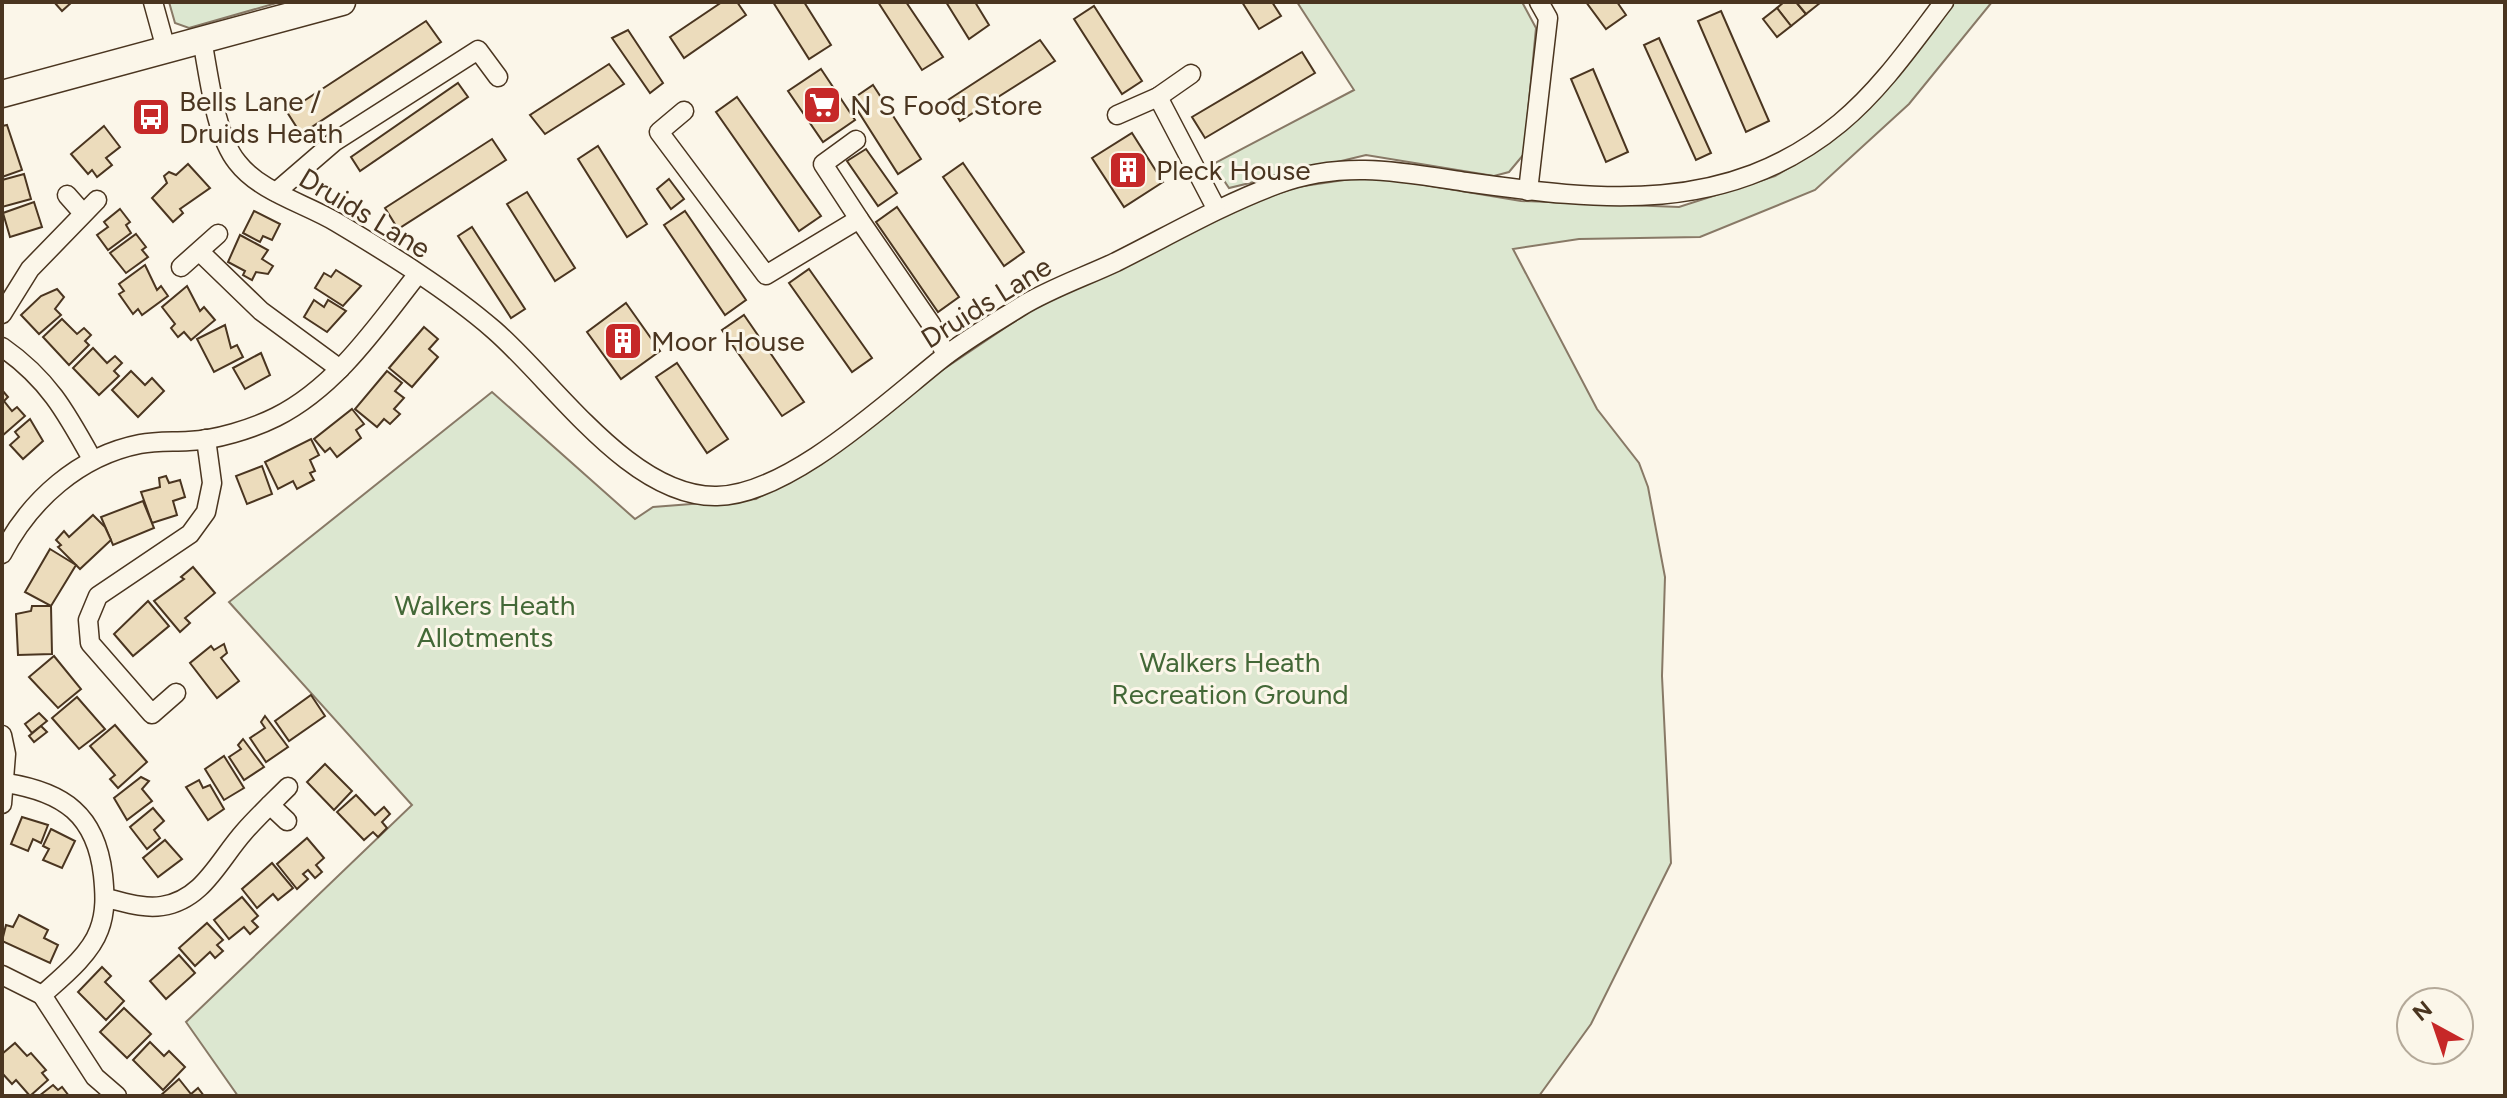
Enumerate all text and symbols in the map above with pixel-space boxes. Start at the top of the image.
place label: Bells Lane / Druids Heath [179,84,343,150]
supermarket icon: N S Food Store [801,84,843,126]
place label: N S Food Store [850,88,1042,122]
bus stop icon: Bells Lane / Druids Heath [130,96,172,138]
building icon: Pleck House [1107,149,1149,191]
place label: Pleck House [1156,153,1311,187]
street label: Druids Lane [293,161,437,265]
street label: Druids Lane [915,249,1057,355]
building icon: Moor House [602,320,644,362]
place label: Moor House [651,324,805,358]
park label: Walkers Heath Allotments [395,588,575,654]
park label: Walkers Heath Recreation Ground [1111,645,1349,711]
north arrow [2395,986,2475,1066]
text: N [2407,995,2438,1027]

